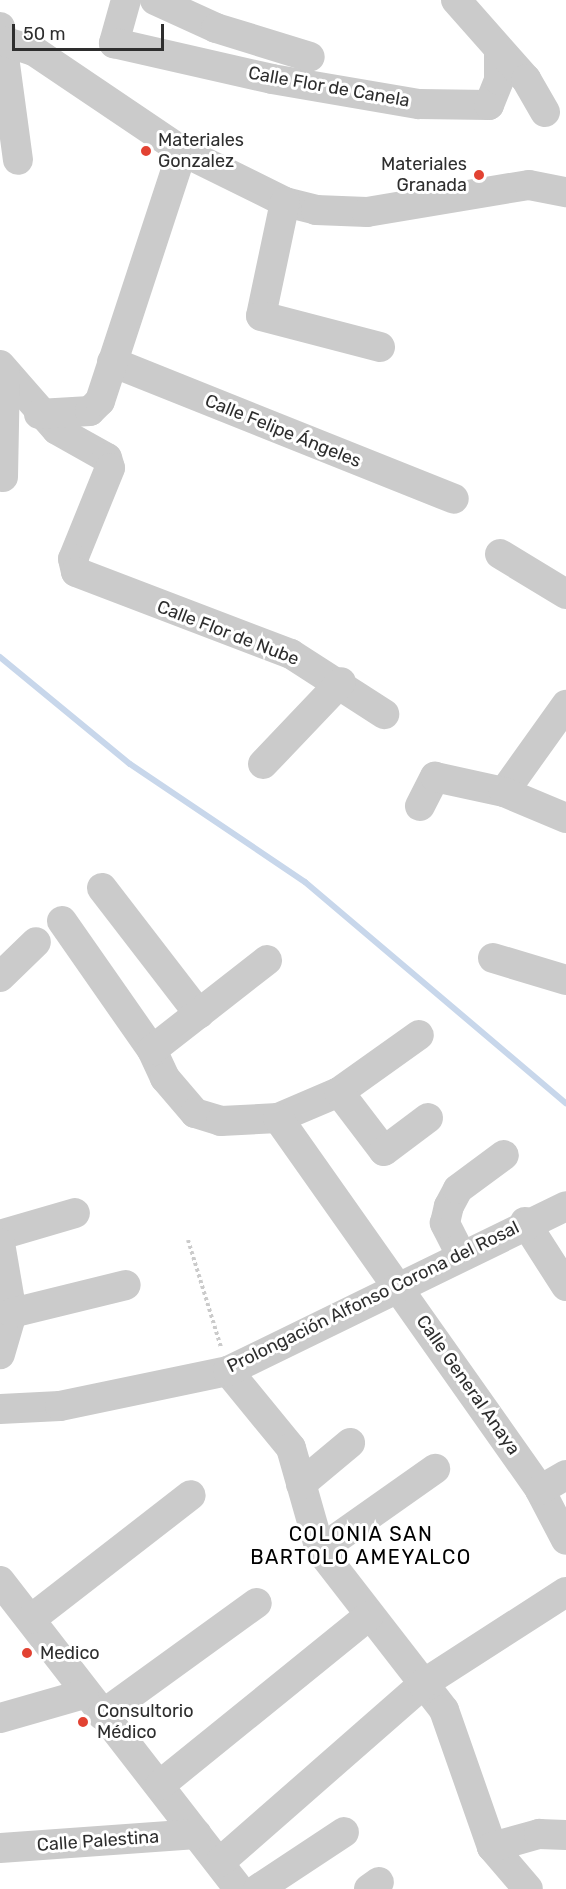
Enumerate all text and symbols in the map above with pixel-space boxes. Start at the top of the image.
scale bar [15,12,166,50]
text: 50 m [23,23,66,45]
street label: Calle Flor de Canela [246,62,412,112]
place label: Materiales Gonzalez [158,130,244,172]
marker: Materiales Gonzalez [139,144,153,158]
place label: Materiales Granada [381,154,467,196]
marker: Materiales Granada [472,168,486,182]
street label: Calle Felipe Ángeles [202,390,364,472]
street label: Calle Flor de Nube [154,596,302,670]
street label: Prolongación Alfonso Corona del Rosal [223,1217,523,1377]
street label: Calle General Anaya [412,1311,524,1459]
district label: COLONIA SAN BARTOLO AMEYALCO [250,1522,472,1569]
place label: Medico [40,1642,100,1664]
marker: Medico [18,1644,36,1662]
place label: Consultorio Médico [97,1701,194,1744]
marker: Consultorio Médico [74,1713,92,1731]
street label: Calle Palestina [36,1826,160,1856]

